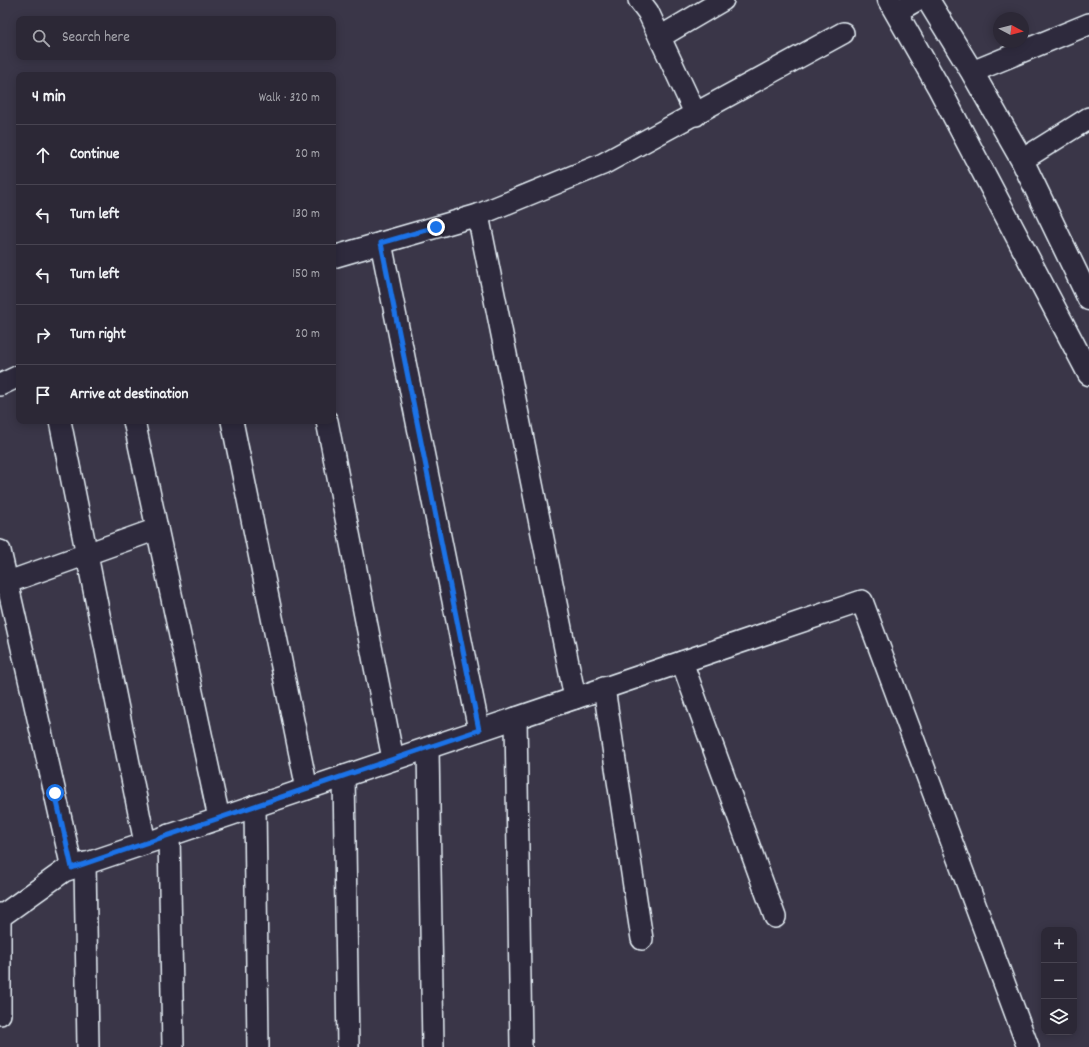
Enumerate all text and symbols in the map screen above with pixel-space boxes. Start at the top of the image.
north arrow [993,12,1029,48]
search box [16,16,336,60]
icon: search [30,27,52,49]
text: Search here [62,27,130,49]
text: 4 min [32,86,66,110]
text: Walk · 320 m [259,89,320,108]
icon: ahead [32,144,54,166]
text: Continue [70,144,119,166]
text: 20 m [295,145,320,164]
icon: left [32,204,54,226]
text: Turn left [70,204,119,226]
text: 130 m [292,205,320,224]
route end [427,218,445,236]
icon: left [32,264,54,286]
text: Turn left [70,264,119,286]
text: 150 m [292,265,320,284]
icon: right [32,324,54,346]
text: Turn right [70,324,126,346]
text: 20 m [295,325,320,344]
icon: arrive [32,384,54,406]
text: Arrive at destination [70,384,188,406]
route start [46,784,64,802]
map controls [1041,927,1077,1035]
button: + [1041,927,1077,963]
button: − [1041,963,1077,999]
button: layers [1041,999,1077,1035]

